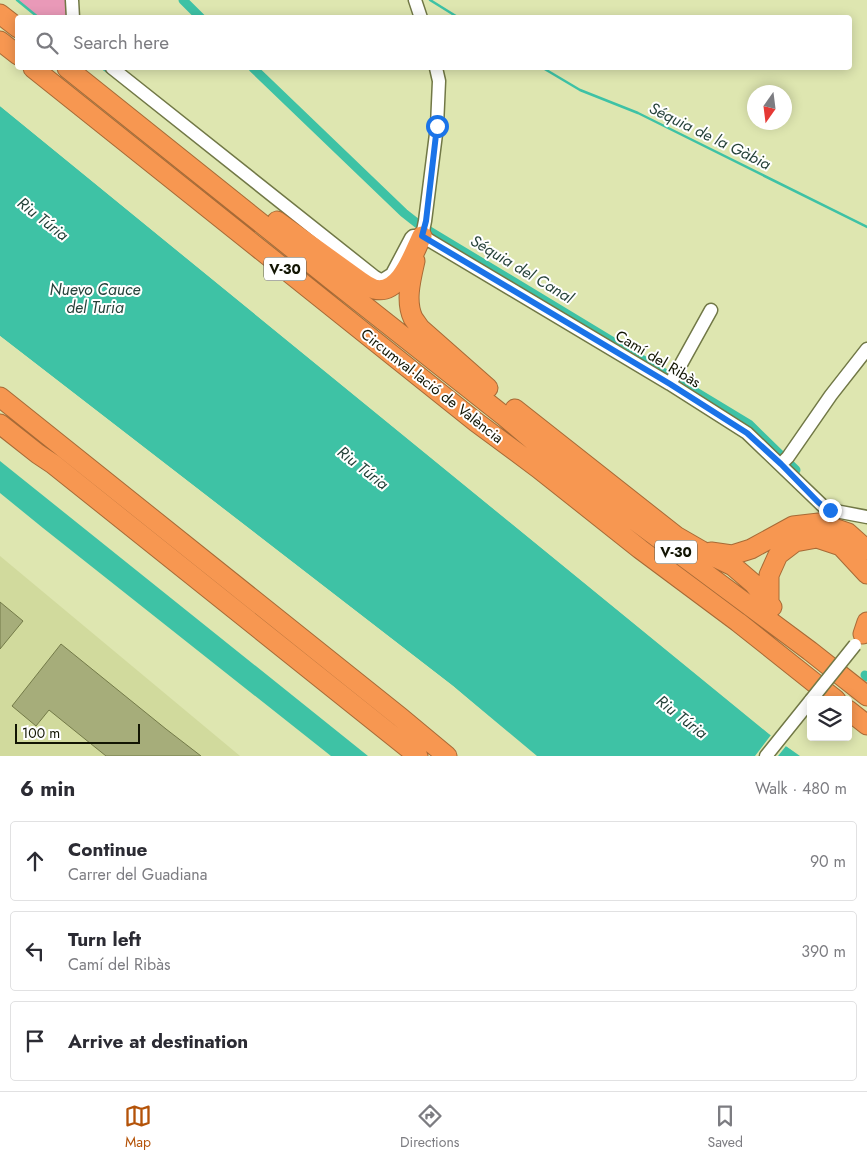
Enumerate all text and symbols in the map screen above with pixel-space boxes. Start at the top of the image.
search box [15,15,852,70]
icon: search [33,29,61,57]
text: Search here [73,29,169,56]
north arrow [747,85,792,130]
water label: Séquia de la Gàbia [645,97,775,175]
route start [426,115,449,138]
water label: Riu Túria [13,192,74,246]
water label: Séquia del Canal [466,229,579,310]
road number: V-30 [264,258,306,280]
water label: Nuevo Cauce del Turia [50,278,140,319]
street label: Circumval·lació de València [356,323,508,449]
street label: Camí del Ribàs [611,325,705,393]
water label: Riu Túria [333,441,394,495]
route end [819,499,842,522]
road number: V-30 [655,540,697,564]
water label: Riu Túria [652,690,713,744]
map controls [807,696,852,741]
button: layers [807,696,852,741]
scale bar [15,721,140,744]
text: 100 m [22,723,60,743]
text: 6 min [20,774,75,804]
text: Walk · 480 m [755,777,847,800]
text: Continue [68,836,147,863]
icon: ahead [21,847,49,875]
text: 90 m [810,850,846,873]
text: Carrer del Guadiana [68,863,207,886]
text: Turn left [68,926,141,953]
icon: left [21,937,49,965]
text: 390 m [801,940,846,963]
text: Camí del Ribàs [68,953,170,976]
icon: arrive [21,1027,49,1055]
text: Arrive at destination [68,1028,248,1055]
tab: Map [124,1102,152,1152]
tab: Directions [400,1102,459,1152]
tab: Saved [707,1102,743,1152]

